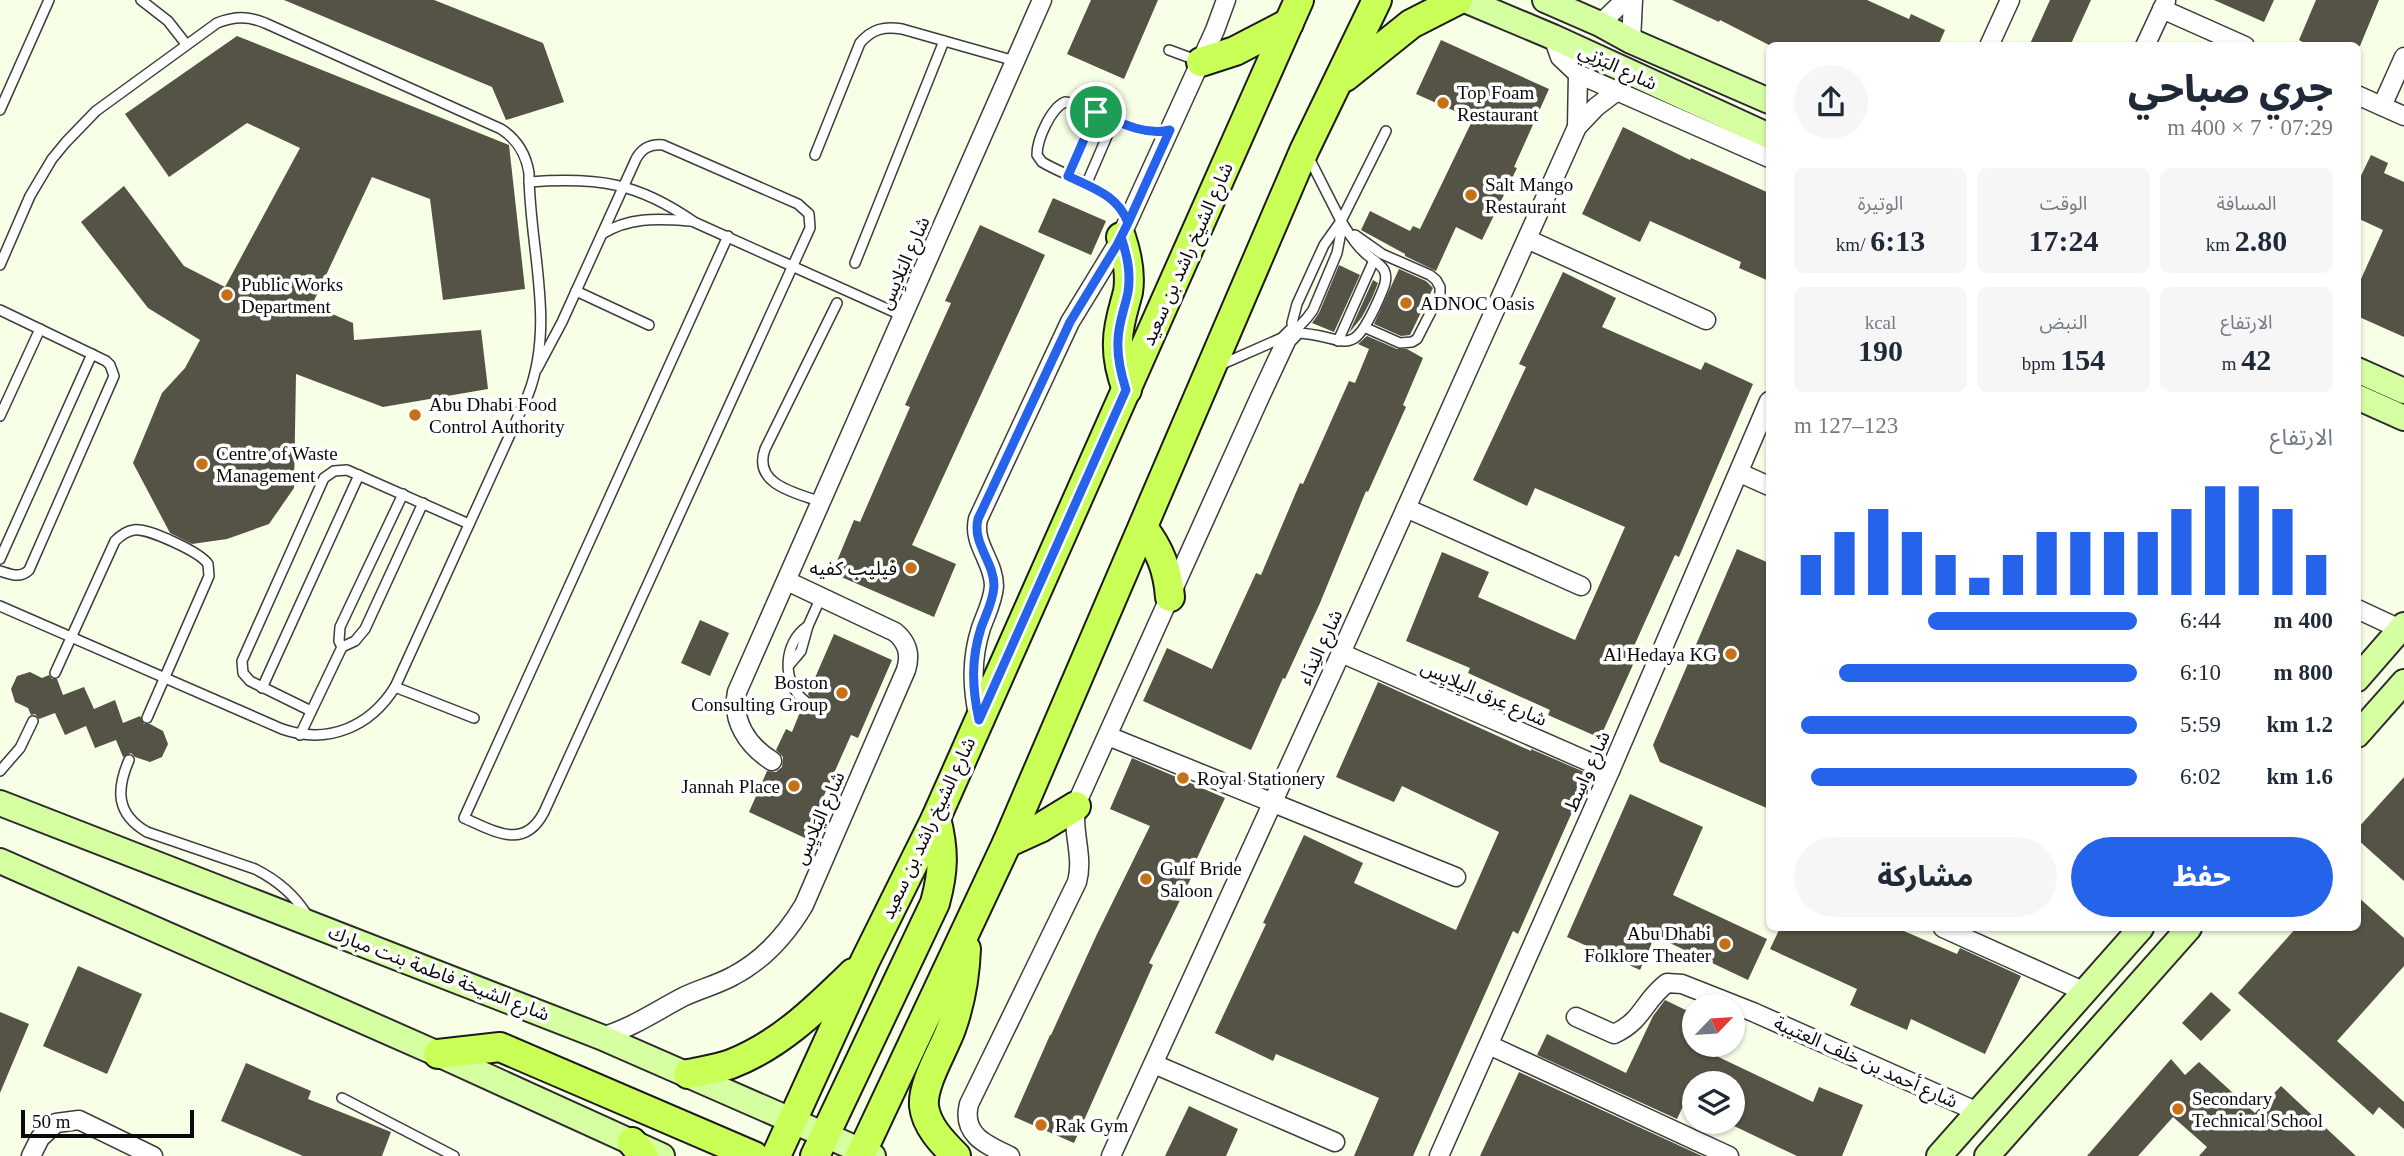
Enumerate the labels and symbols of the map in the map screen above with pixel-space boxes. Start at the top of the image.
street label: شارع البَرْنِي [1574,40,1660,98]
pin [1066,82,1126,142]
place label: Top Foam Restaurant [1457,82,1539,125]
marker: Top Foam Restaurant [1435,95,1451,111]
street label: شارع الشيخ راشد بن سعيد [1137,159,1241,350]
place label: Salt Mango Restaurant [1485,174,1573,217]
marker: Salt Mango Restaurant [1463,187,1479,203]
street label: شارع اليَلايِس [874,213,937,314]
place label: Public Works Department [241,274,343,317]
marker: Public Works Department [219,287,235,303]
place label: ADNOC Oasis [1420,293,1535,314]
marker: ADNOC Oasis [1398,295,1414,311]
place label: Abu Dhabi Food Control Authority [429,394,565,437]
marker: Abu Dhabi Food Control Authority [407,407,423,423]
place label: Centre of Waste Management [216,443,338,486]
marker: Centre of Waste Management [194,456,210,472]
place label: فيليب كفيه [810,558,897,579]
marker: فيليب كفيه [903,560,919,576]
street label: شارع النِدَاء [1294,606,1349,689]
place label: Al Hedaya KG [1603,644,1717,665]
marker: Al Hedaya KG [1723,646,1739,662]
street label: شارع عِرق اليِلايِس [1416,656,1550,733]
place label: Boston Consulting Group [691,672,828,715]
marker: Boston Consulting Group [834,685,850,701]
street label: شارع واسِط [1560,728,1617,816]
street label: شارع الشيخ راشد بن سعيد [877,734,983,924]
street label: شارع اليَلايِس [789,768,852,869]
place label: Royal Stationery [1197,768,1326,789]
marker: Royal Stationery [1175,770,1191,786]
place label: Jannah Place [681,776,780,797]
marker: Jannah Place [786,778,802,794]
place label: Gulf Bride Saloon [1160,858,1242,901]
marker: Gulf Bride Saloon [1138,871,1154,887]
street label: شارع الشيخة فاطمة بنت مبارك [325,921,552,1028]
place label: Abu Dhabi Folklore Theater [1584,923,1712,966]
marker: Abu Dhabi Folklore Theater [1717,936,1733,952]
north arrow [1682,994,1745,1057]
street label: شارع أحمد بن خلف العتيبة [1770,1012,1961,1115]
place label: Secondary Technical School [2192,1088,2323,1131]
marker: Secondary Technical School [2170,1101,2186,1117]
scale bar [21,1107,194,1139]
place label: Rak Gym [1055,1115,1129,1136]
marker: Rak Gym [1033,1117,1049,1133]

